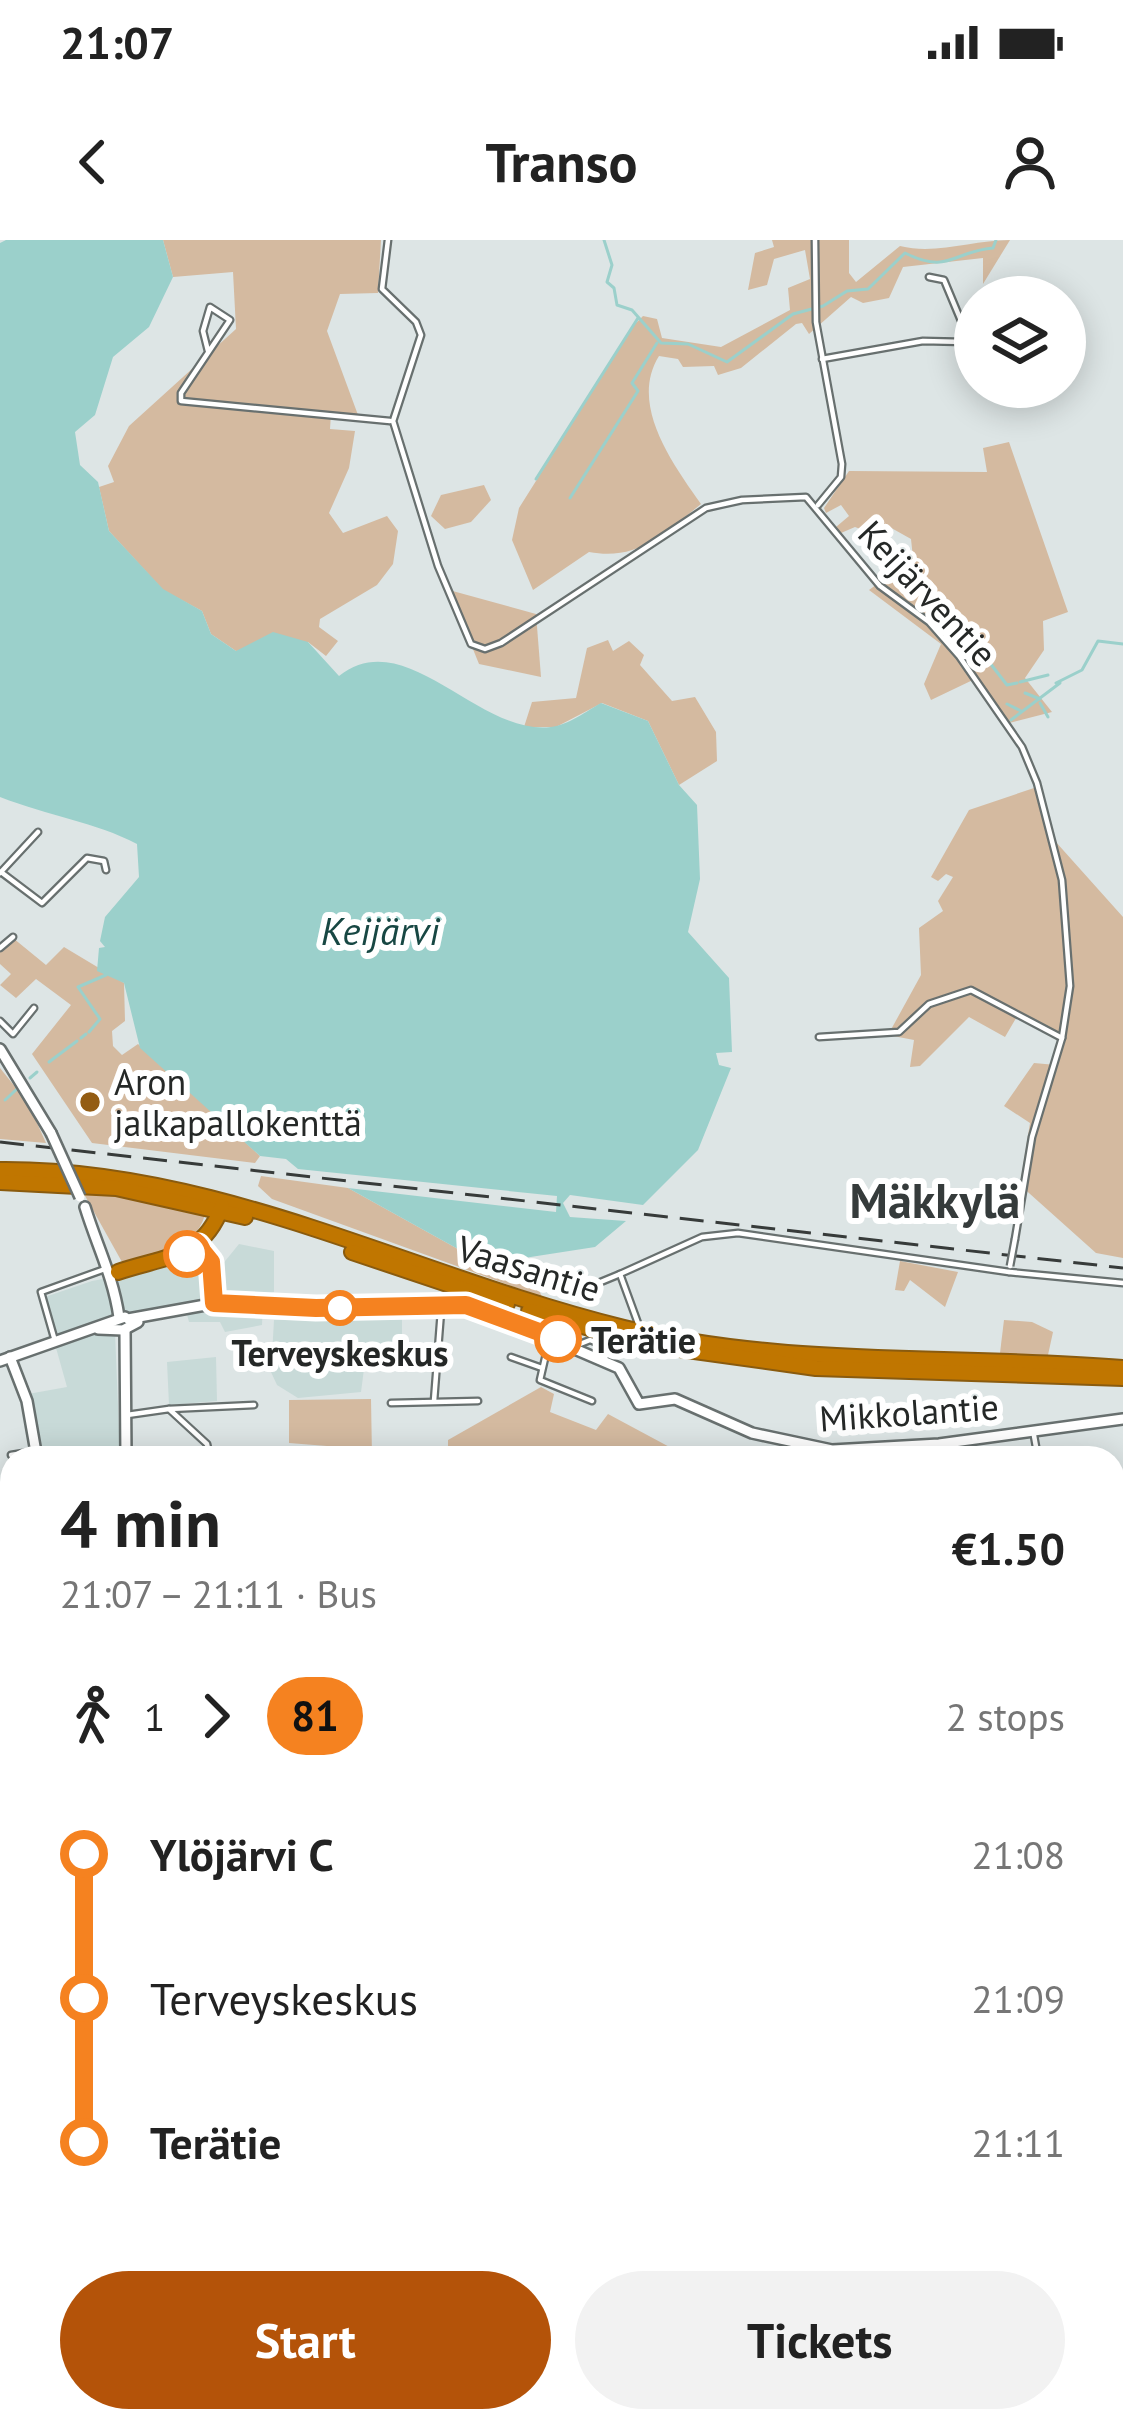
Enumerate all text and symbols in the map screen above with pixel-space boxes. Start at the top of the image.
text: 21:07 [60,13,174,71]
text: Transo [486,127,637,197]
icon: back [60,129,126,195]
icon: person [997,129,1063,195]
map controls [954,276,1086,408]
button: layers [954,276,1086,408]
street label: Keijärventie [848,510,1008,676]
water label: Keijärvi [321,905,441,956]
place label: Aron jalkapallokenttä [114,1058,362,1146]
marker: Aron jalkapallokenttä [77,1089,103,1115]
district label: Mäkkylä [850,1169,1020,1231]
street label: Vaasantie [451,1224,606,1312]
unlabelled marker [165,1232,209,1276]
marker: Terveyskeskus [324,1292,356,1324]
place label: Terätie [591,1316,696,1363]
marker: Terätie [536,1317,580,1361]
place label: Terveyskeskus [232,1329,448,1376]
street label: Mikkolantie [818,1382,1000,1442]
text: 4 min [60,1480,221,1565]
text: €1.50 [952,1519,1065,1577]
text: 21:07 – 21:11 · Bus [60,1568,377,1619]
icon: walk [60,1683,126,1749]
icon: forward [183,1683,249,1749]
text: 81 [291,1688,339,1743]
text: 1 [144,1691,165,1742]
text: 2 stops [946,1691,1065,1742]
text: Ylöjärvi C [150,1825,334,1883]
text: 21:08 [971,1829,1065,1880]
text: Terveyskeskus [150,1969,418,2027]
text: 21:09 [971,1973,1065,2024]
text: Terätie [150,2113,281,2171]
text: 21:11 [971,2117,1065,2168]
button: Start [60,2271,551,2409]
button: Tickets [575,2271,1065,2409]

